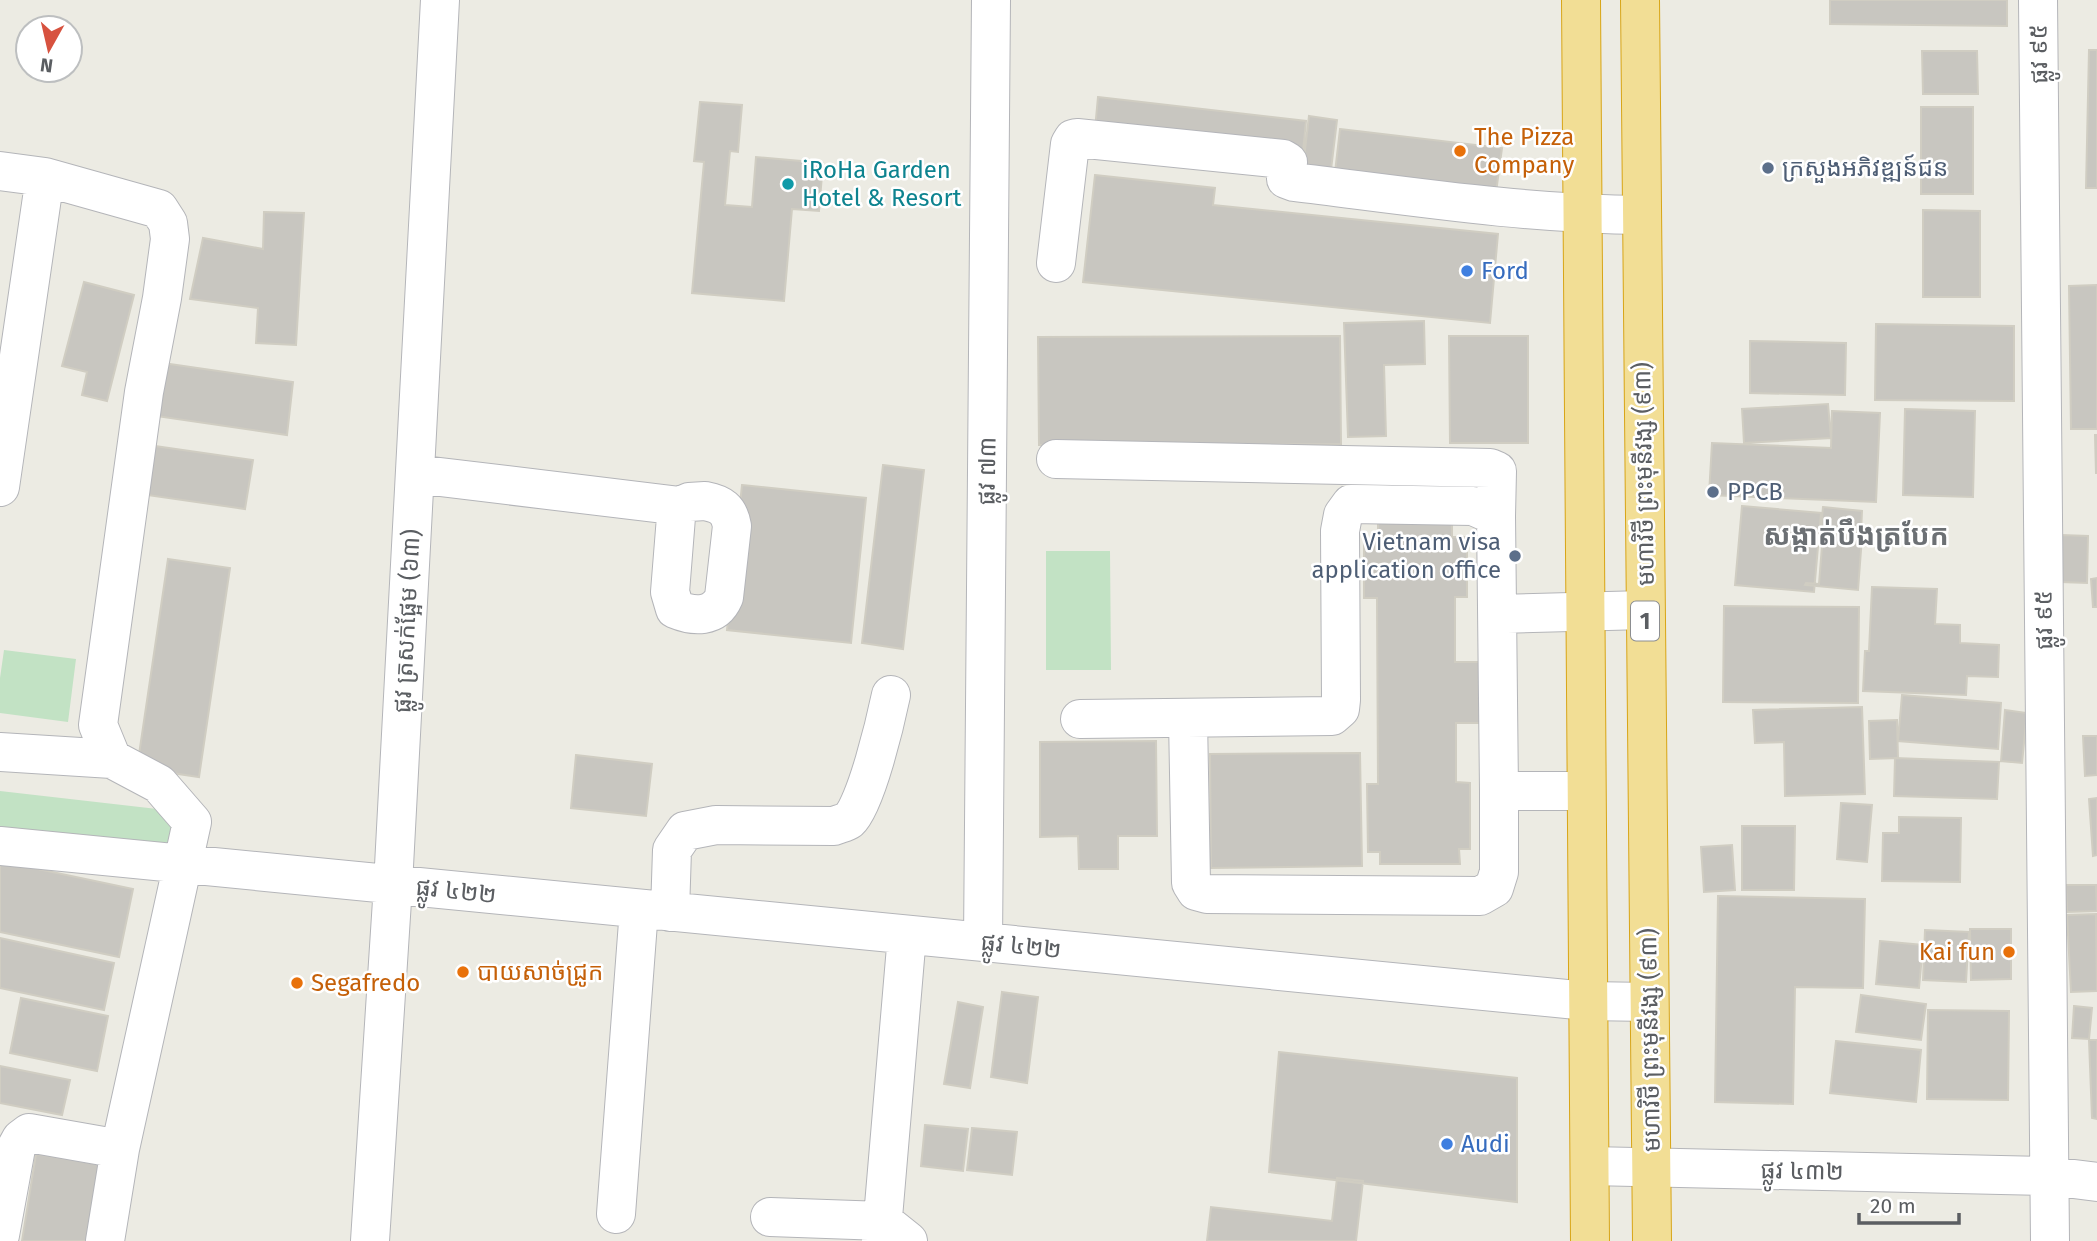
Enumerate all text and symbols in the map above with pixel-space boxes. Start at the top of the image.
north arrow [14,14,84,84]
street label: ផ្លូវ ៩៥ [2024,24,2062,84]
text: N [39,53,55,78]
place label: The Pizza Company [1474,123,1575,179]
marker: The Pizza Company [1452,143,1468,159]
place label: ក្រសួងអភិវឌ្ឍន៍ជន [1782,154,1948,183]
place label: iRoHa Garden Hotel & Resort [802,156,962,212]
marker: ក្រសួងអភិវឌ្ឍន៍ជន [1760,160,1776,176]
marker: iRoHa Garden Hotel & Resort [780,176,796,192]
place label: Ford [1481,257,1529,285]
marker: Ford [1459,263,1475,279]
street label: មហាវិថី ព្រះមុនីវង្ស (៩៣) [1627,362,1661,586]
street label: ផ្លូវ ៧៣ [972,436,1010,506]
place label: PPCB [1727,478,1783,506]
marker: PPCB [1705,484,1721,500]
district label: សង្កាត់បឹងត្របែក [1763,518,1949,552]
street label: ផ្លូវ ត្រសក់ផ្អែម (៦៣) [388,528,434,714]
place label: Vietnam visa application office [1312,528,1501,584]
marker: Vietnam visa application office [1507,548,1523,564]
street label: ផ្លូវ ៩៥ [2029,590,2067,650]
road number: 1 [1631,601,1659,640]
street label: ផ្លូវ ៤២២ [414,873,498,917]
street label: ផ្លូវ ៤២២ [979,928,1063,972]
street label: មហាវិថី ព្រះមុនីវង្ស (៩៣) [1633,928,1667,1152]
place label: Kai fun [1919,938,1995,966]
marker: Kai fun [2001,944,2017,960]
place label: បាយសាច់ជ្រូក [477,958,603,987]
marker: បាយសាច់ជ្រូក [455,964,471,980]
place label: Segafredo [311,969,420,997]
marker: Segafredo [289,975,305,991]
place label: Audi [1461,1130,1510,1158]
marker: Audi [1439,1136,1455,1152]
street label: ផ្លូវ ៤៣២ [1760,1156,1844,1194]
scale bar [1859,1182,1959,1226]
text: 20 m [1870,1193,1916,1219]

